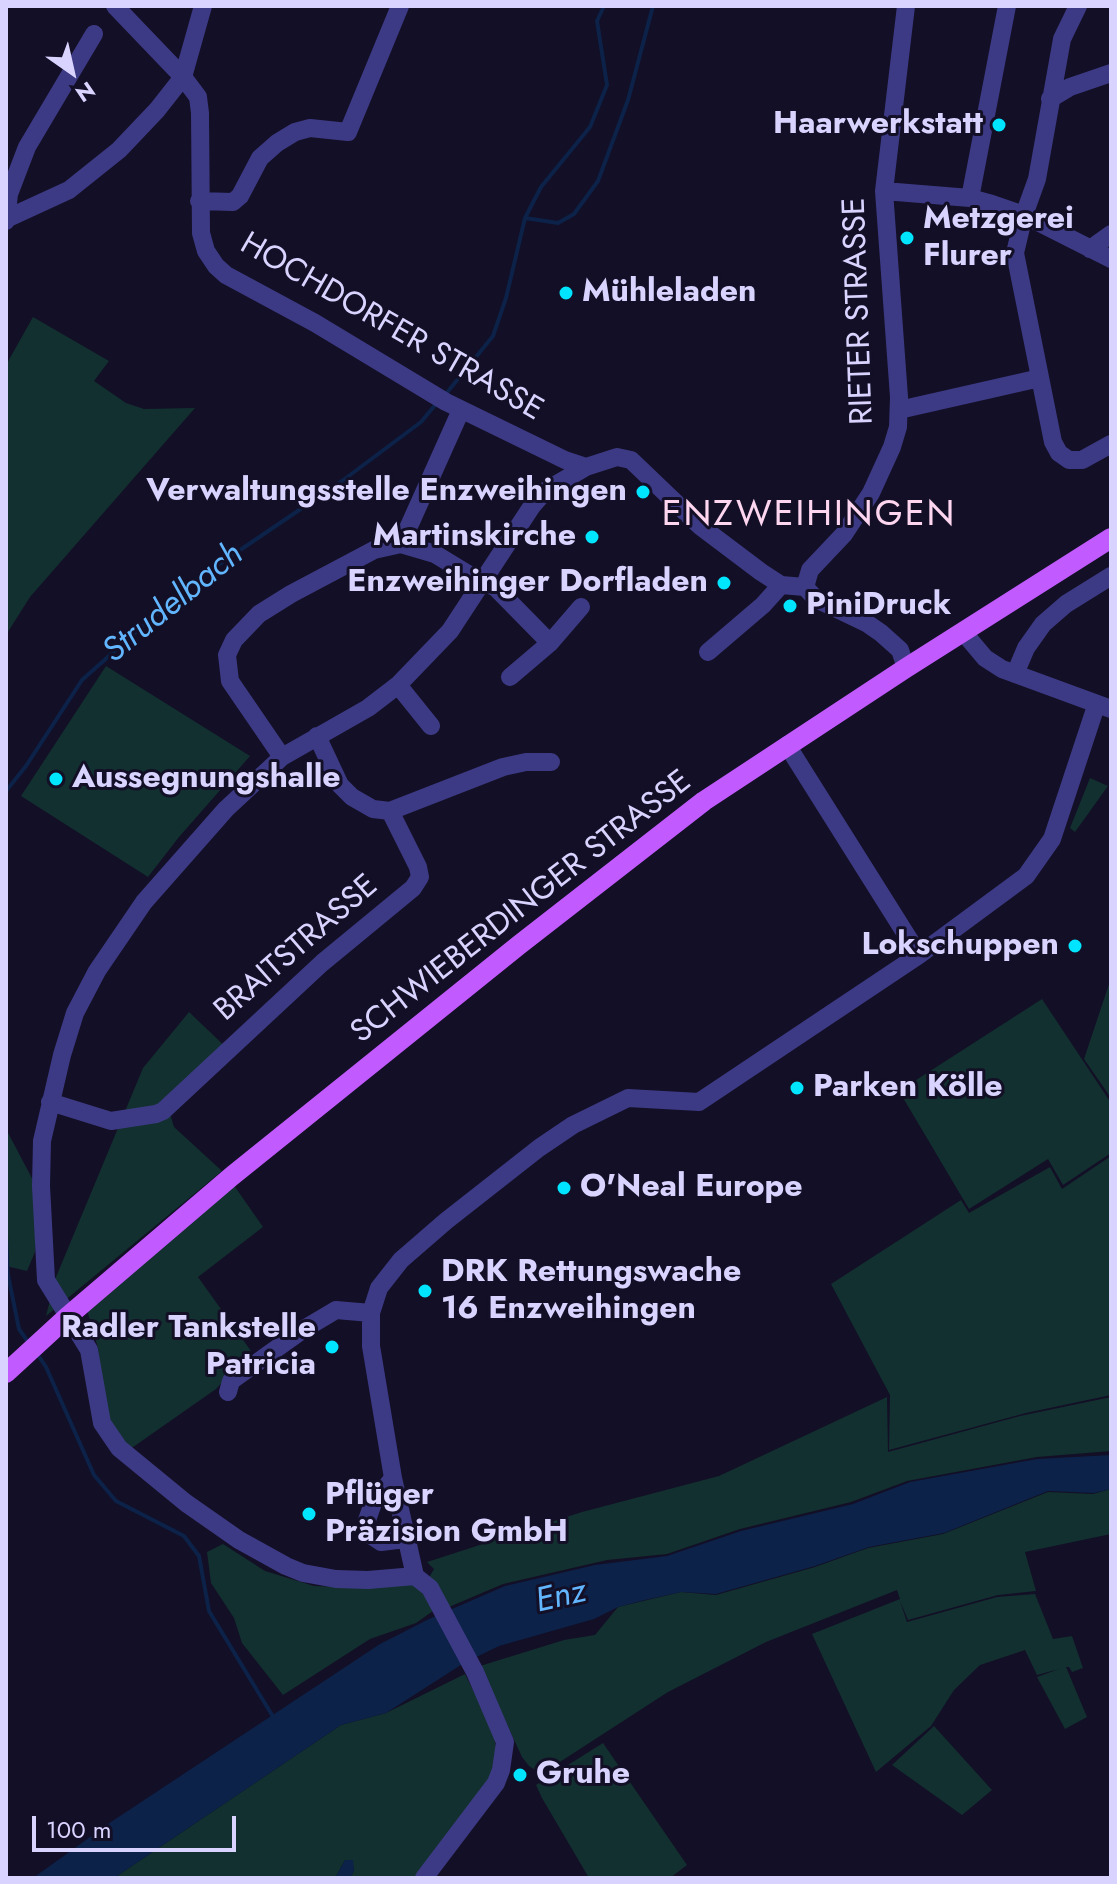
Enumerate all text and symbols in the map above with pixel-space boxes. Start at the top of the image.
north arrow [32,32,112,112]
text: N [69,74,102,110]
place label: Haarwerkstatt [773,106,983,144]
marker: Haarwerkstatt [990,116,1008,134]
street label: RIETER STRASSE [837,197,883,425]
place label: Metzgerei Flurer [923,201,1074,276]
street label: HOCHDORFER STRASSE [233,226,549,430]
marker: Metzgerei Flurer [898,229,916,247]
place label: Mühleladen [582,274,756,312]
marker: Mühleladen [557,284,575,302]
place label: Verwaltungsstelle Enzweihingen [146,473,627,511]
marker: Verwaltungsstelle Enzweihingen [634,483,652,501]
district label: ENZWEIHINGEN [662,494,956,538]
place label: Martinskirche [373,518,576,556]
marker: Martinskirche [583,528,601,546]
water label: Strudelbach [96,535,252,673]
place label: Enzweihinger Dorfladen [347,564,708,602]
marker: Enzweihinger Dorfladen [715,574,733,592]
place label: PiniDruck [806,587,951,625]
marker: PiniDruck [781,597,799,615]
place label: Aussegnungshalle [72,760,341,798]
street label: SCHWIEBERDINGER STRASSE [344,763,700,1053]
marker: Aussegnungshalle [47,770,65,788]
street label: BRAITSTRASSE [208,868,386,1030]
place label: Lokschuppen [862,927,1059,965]
marker: Lokschuppen [1066,937,1084,955]
place label: Parken Kölle [813,1069,1003,1107]
marker: Parken Kölle [788,1079,806,1097]
place label: O'Neal Europe [580,1169,803,1207]
marker: O'Neal Europe [555,1179,573,1197]
place label: DRK Rettungswache 16 Enzweihingen [441,1254,741,1329]
marker: DRK Rettungswache 16 Enzweihingen [416,1282,434,1300]
place label: Radler Tankstelle Patricia [61,1310,316,1385]
marker: Radler Tankstelle Patricia [323,1338,341,1356]
place label: Pflüger Präzision GmbH [325,1477,568,1552]
marker: Pflüger Präzision GmbH [300,1505,318,1523]
water label: Enz [532,1572,590,1624]
place label: Gruhe [536,1756,630,1794]
marker: Gruhe [511,1766,529,1784]
scale bar [36,1800,240,1850]
text: 100 m [46,1812,112,1847]

